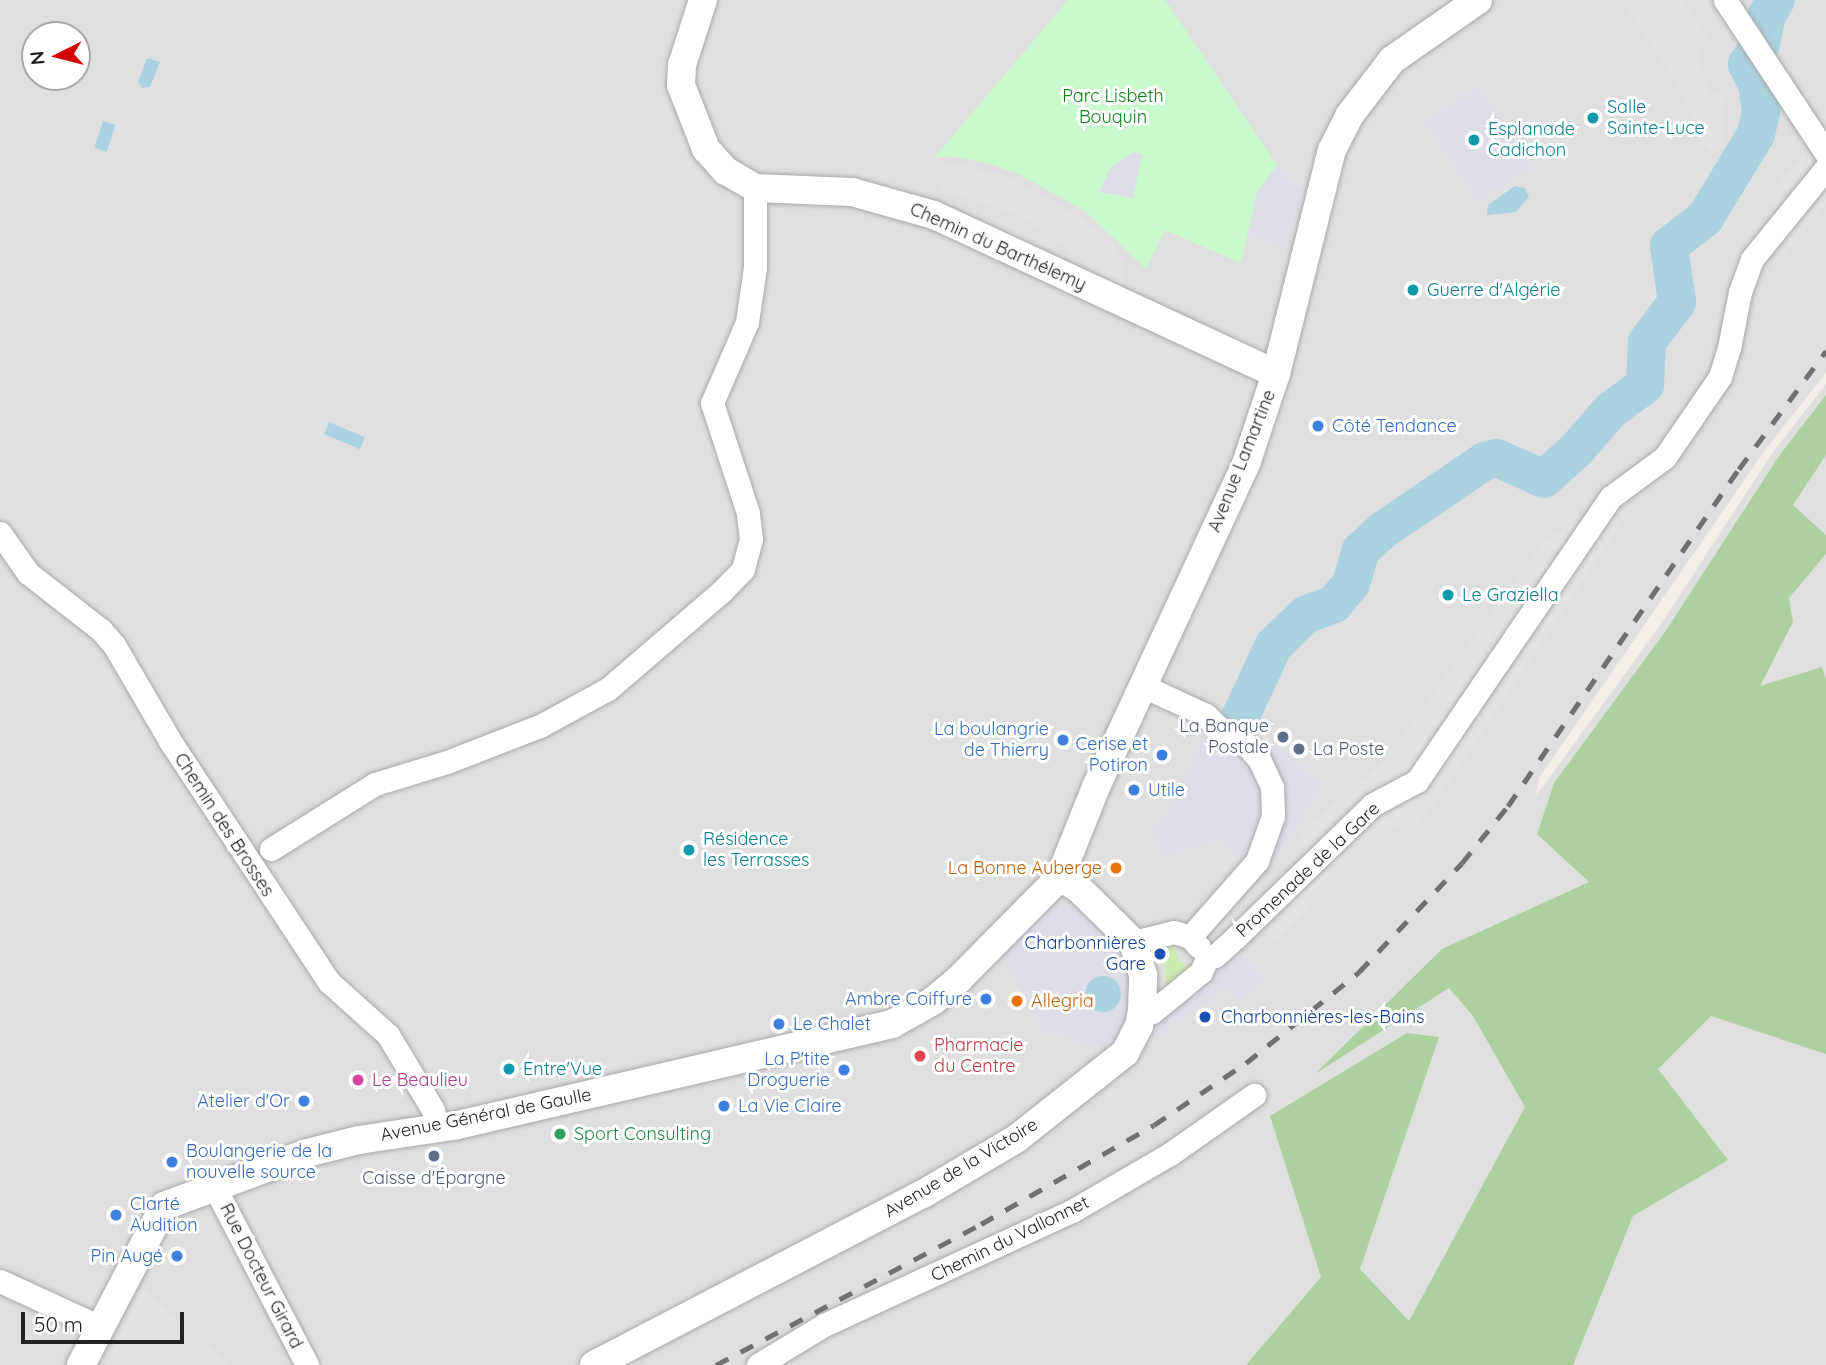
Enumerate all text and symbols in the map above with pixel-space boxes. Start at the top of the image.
north arrow [21,21,91,91]
text: N [24,50,50,66]
park label: Parc Lisbeth Bouquin [1062,86,1164,128]
place label: Salle Sainte-Luce [1607,97,1705,140]
marker: Salle Sainte-Luce [1585,110,1601,126]
place label: Esplanade Cadichon [1488,119,1575,162]
marker: Esplanade Cadichon [1466,132,1482,148]
street label: Chemin du Barthélemy [906,198,1090,296]
place label: Guerre d'Algérie [1427,279,1560,301]
marker: Guerre d'Algérie [1405,282,1421,298]
street label: Avenue Lamartine [1204,387,1280,535]
place label: Côté Tendance [1332,415,1457,437]
marker: Côté Tendance [1310,418,1326,434]
place label: Le Graziella [1462,584,1559,606]
marker: Le Graziella [1440,587,1456,603]
place label: La Banque Postale [1179,716,1269,758]
place label: La boulangrie de Thierry [934,719,1049,762]
marker: La Banque Postale [1275,729,1291,745]
marker: La boulangrie de Thierry [1055,732,1071,748]
place label: Cerise et Potiron [1075,734,1148,776]
place label: La Poste [1313,738,1384,760]
marker: La Poste [1291,741,1307,757]
marker: Cerise et Potiron [1154,747,1170,763]
street label: Chemin des Brosses [170,749,278,901]
place label: Utile [1148,779,1185,801]
marker: Utile [1126,782,1142,798]
street label: Promenade de la Gare [1232,798,1384,942]
place label: Résidence les Terrasses [703,829,809,872]
marker: Résidence les Terrasses [681,842,697,858]
place label: La Bonne Auberge [948,857,1102,879]
marker: La Bonne Auberge [1108,860,1124,876]
place label: Charbonnières Gare [1024,933,1146,976]
marker: Charbonnières Gare [1152,946,1168,962]
place label: Ambre Coiffure [845,988,972,1010]
place label: Allegria [1031,990,1094,1012]
marker: Ambre Coiffure [978,991,994,1007]
marker: Allegria [1009,993,1025,1009]
place label: Charbonnières-les-Bains [1221,1006,1425,1028]
marker: Charbonnières-les-Bains [1195,1007,1215,1027]
place label: Le Chalet [793,1013,871,1035]
marker: Le Chalet [771,1016,787,1032]
place label: Pharmacie du Centre [934,1035,1023,1078]
marker: Pharmacie du Centre [912,1048,928,1064]
place label: La P'tite Droguerie [747,1049,830,1092]
place label: Entre'Vue [523,1058,602,1080]
marker: Entre'Vue [501,1061,517,1077]
marker: La P'tite Droguerie [836,1062,852,1078]
place label: Le Beaulieu [372,1069,468,1091]
marker: Le Beaulieu [350,1072,366,1088]
street label: Avenue Général de Gaulle [379,1084,593,1146]
place label: Atelier d'Or [197,1090,290,1112]
marker: Atelier d'Or [296,1093,312,1109]
place label: La Vie Claire [738,1095,842,1117]
marker: La Vie Claire [716,1098,732,1114]
street label: Avenue de la Victoire [880,1114,1042,1222]
place label: Sport Consulting [574,1123,711,1145]
marker: Sport Consulting [552,1126,568,1142]
place label: Boulangerie de la nouvelle source [186,1141,332,1184]
marker: Caisse d'Épargne [426,1148,442,1164]
marker: Boulangerie de la nouvelle source [164,1154,180,1170]
place label: Caisse d'Épargne [362,1167,506,1189]
street label: Chemin du Vallonnet [928,1191,1092,1287]
place label: Clarté Audition [130,1194,198,1236]
street label: Rue Docteur Girard [215,1200,307,1352]
marker: Clarté Audition [108,1207,124,1223]
place label: Pin Augé [91,1245,163,1267]
marker: Pin Augé [169,1248,185,1264]
scale bar [24,1298,187,1342]
text: 50 m [34,1311,83,1337]

